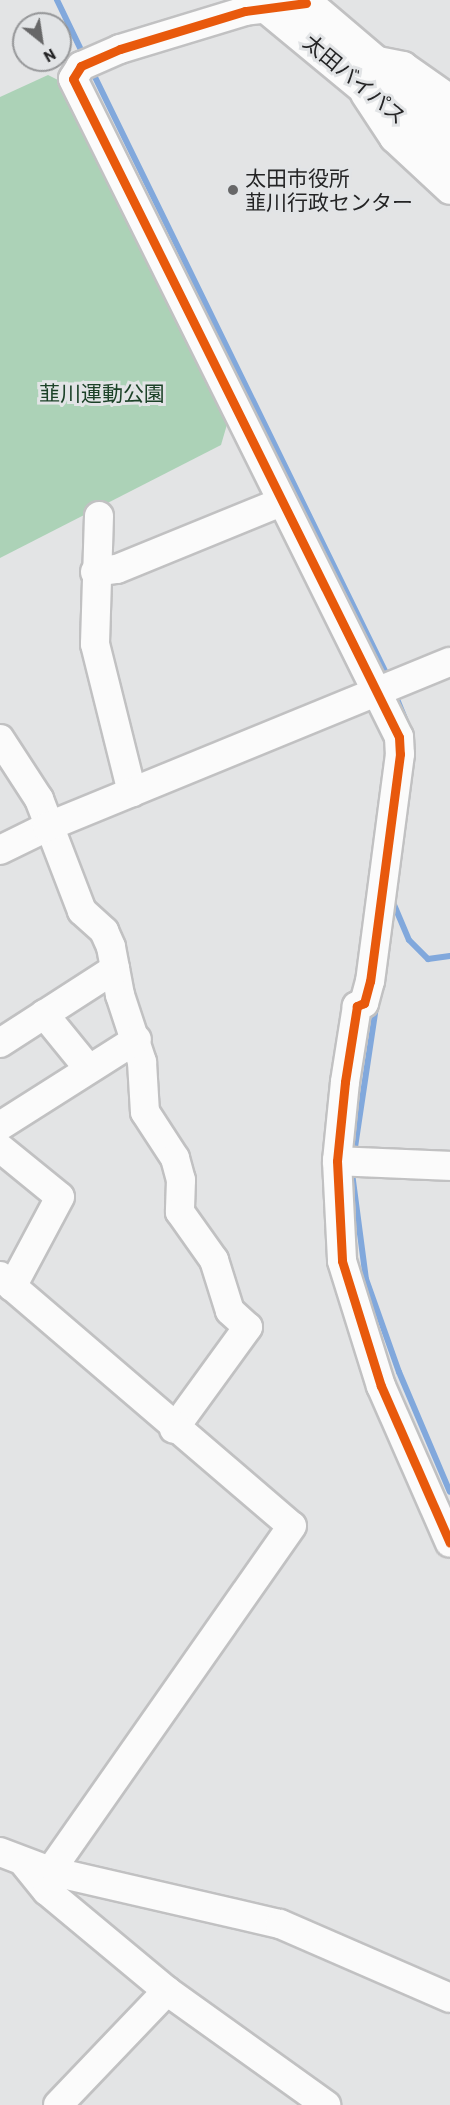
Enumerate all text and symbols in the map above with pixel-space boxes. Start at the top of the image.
north arrow [12,12,72,72]
street label: 太田バイパス [299,29,411,129]
text: N [41,45,60,67]
place label: 太田市役所 韮川行政センター [245,165,413,215]
marker: 太田市役所 韮川行政センター [226,183,240,197]
park label: 韮川運動公園 [39,380,165,406]

